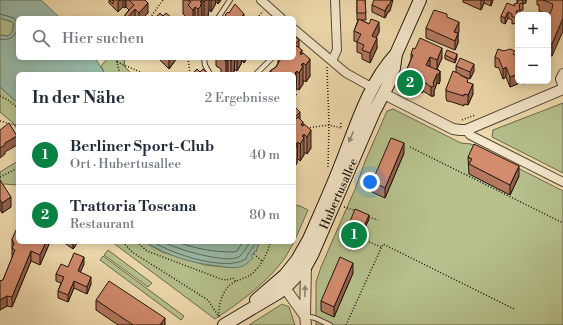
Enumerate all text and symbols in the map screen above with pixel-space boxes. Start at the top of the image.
map controls [515,12,551,84]
button: + [515,12,551,48]
search box [16,16,296,60]
icon: search [30,27,52,49]
text: Hier suchen [62,29,144,48]
button: − [515,48,551,84]
pin: 2 [397,68,423,98]
text: In der Nähe [32,87,125,109]
text: 2 Ergebnisse [205,90,280,106]
one-way arrow [348,132,354,144]
text: Berliner Sport-Club [70,137,214,156]
text: 1 [42,147,48,163]
text: 40 m [250,147,280,163]
text: Ort · Hubertusallee [70,156,181,172]
street label: Hubertusallee [317,156,361,232]
your location [360,172,380,192]
text: Trattoria Toscana [70,197,196,216]
text: 2 [41,207,49,223]
text: 80 m [249,207,280,223]
text: Restaurant [70,216,135,232]
pin: 1 [341,220,367,250]
one-way arrow [302,284,308,297]

